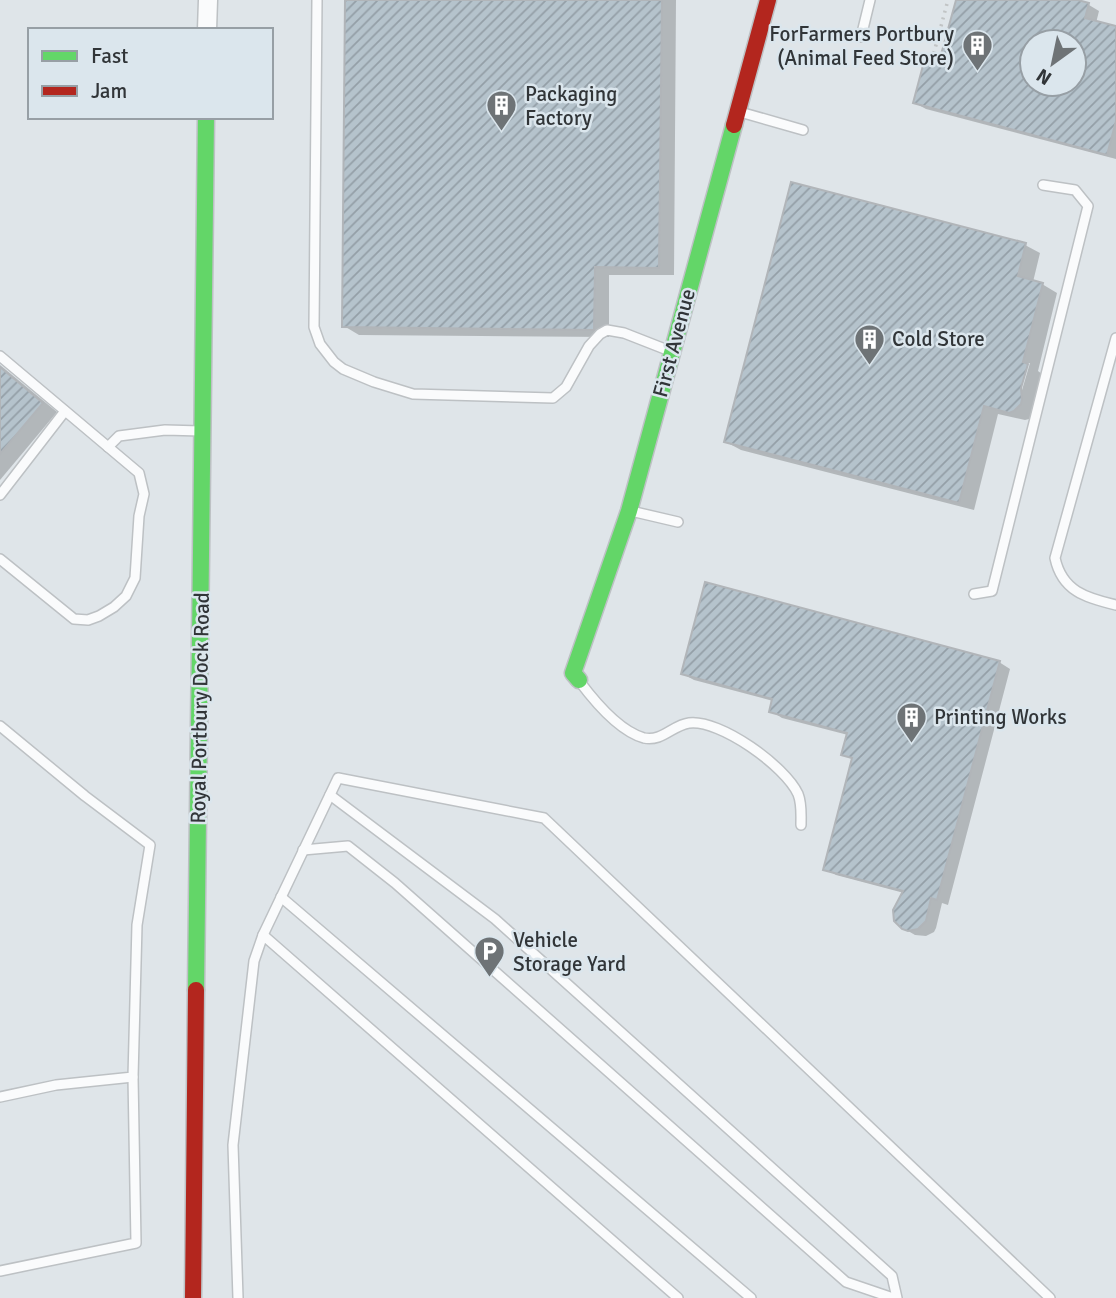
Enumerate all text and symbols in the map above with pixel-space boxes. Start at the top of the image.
place label: ForFarmers Portbury (Animal Feed Store) [769,21,954,71]
legend [28,28,273,119]
north arrow [1018,28,1088,98]
building icon: ForFarmers Portbury (Animal Feed Store) [960,29,994,73]
text: Fast [91,43,128,69]
text: N [1032,63,1056,90]
text: Jam [91,78,127,104]
place label: Packaging Factory [525,81,617,131]
building icon: Packaging Factory [485,89,519,133]
street label: First Avenue [647,286,701,400]
building icon: Cold Store [852,322,886,366]
place label: Cold Store [892,326,985,352]
street label: Royal Portbury Dock Road [185,592,215,824]
building icon: Printing Works [894,700,928,744]
place label: Printing Works [934,704,1067,730]
place label: Vehicle Storage Yard [513,927,626,977]
parking icon: Vehicle Storage Yard [473,935,507,979]

